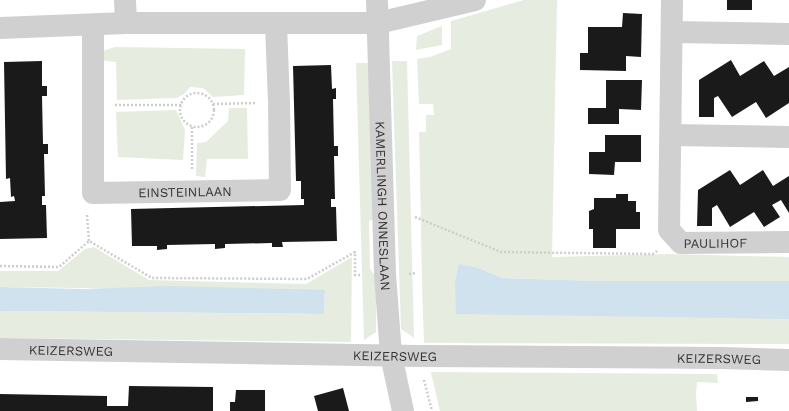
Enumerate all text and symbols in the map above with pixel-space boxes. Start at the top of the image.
street label: KAMERLINGH ONNESLAAN [373,121,393,291]
street label: EINSTEINLAAN [138,184,232,200]
street label: PAULIHOF [683,235,747,251]
street label: KEIZERSWEG [29,342,113,359]
street label: KEIZERSWEG [353,348,437,364]
street label: KEIZERSWEG [677,351,761,367]

